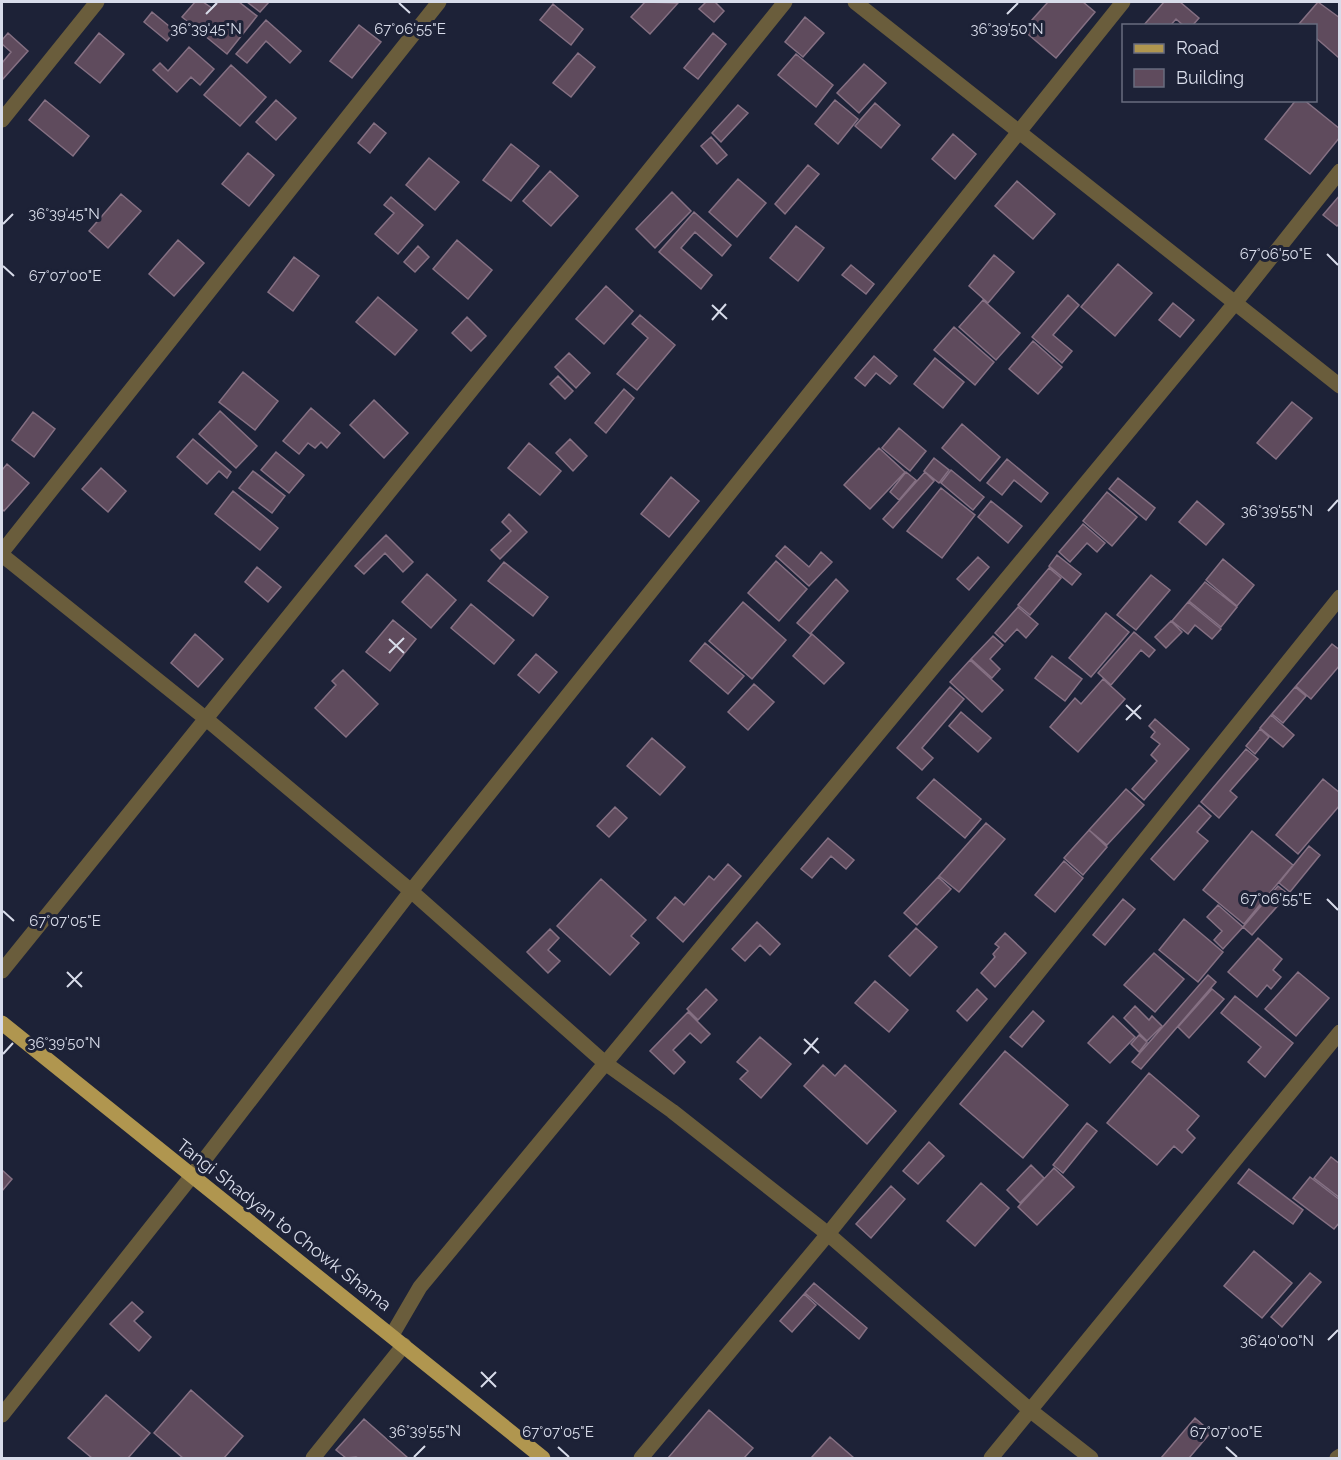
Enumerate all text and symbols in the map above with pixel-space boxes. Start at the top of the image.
text: 36°39'45"N [170,20,242,38]
text: 67°06'55"E [374,20,446,38]
text: 36°39'50"N [970,20,1044,38]
legend [1122,24,1317,102]
text: Road [1176,37,1219,58]
text: Building [1176,67,1244,88]
text: 36°39'45"N [28,205,100,223]
text: 67°06'50"E [1240,245,1312,263]
text: 67°07'00"E [29,267,101,285]
text: 36°39'55"N [1241,502,1313,520]
text: 67°06'55"E [1240,890,1312,908]
text: 67°07'05"E [29,912,101,930]
text: 36°39'50"N [27,1034,101,1052]
street label: Tangi Shadyan to Chowk Shama [173,1134,396,1315]
text: 36°40'00"N [1240,1332,1314,1350]
text: 36°39'55"N [389,1422,461,1440]
text: 67°07'05"E [522,1423,594,1441]
text: 67°07'00"E [1190,1423,1262,1441]

